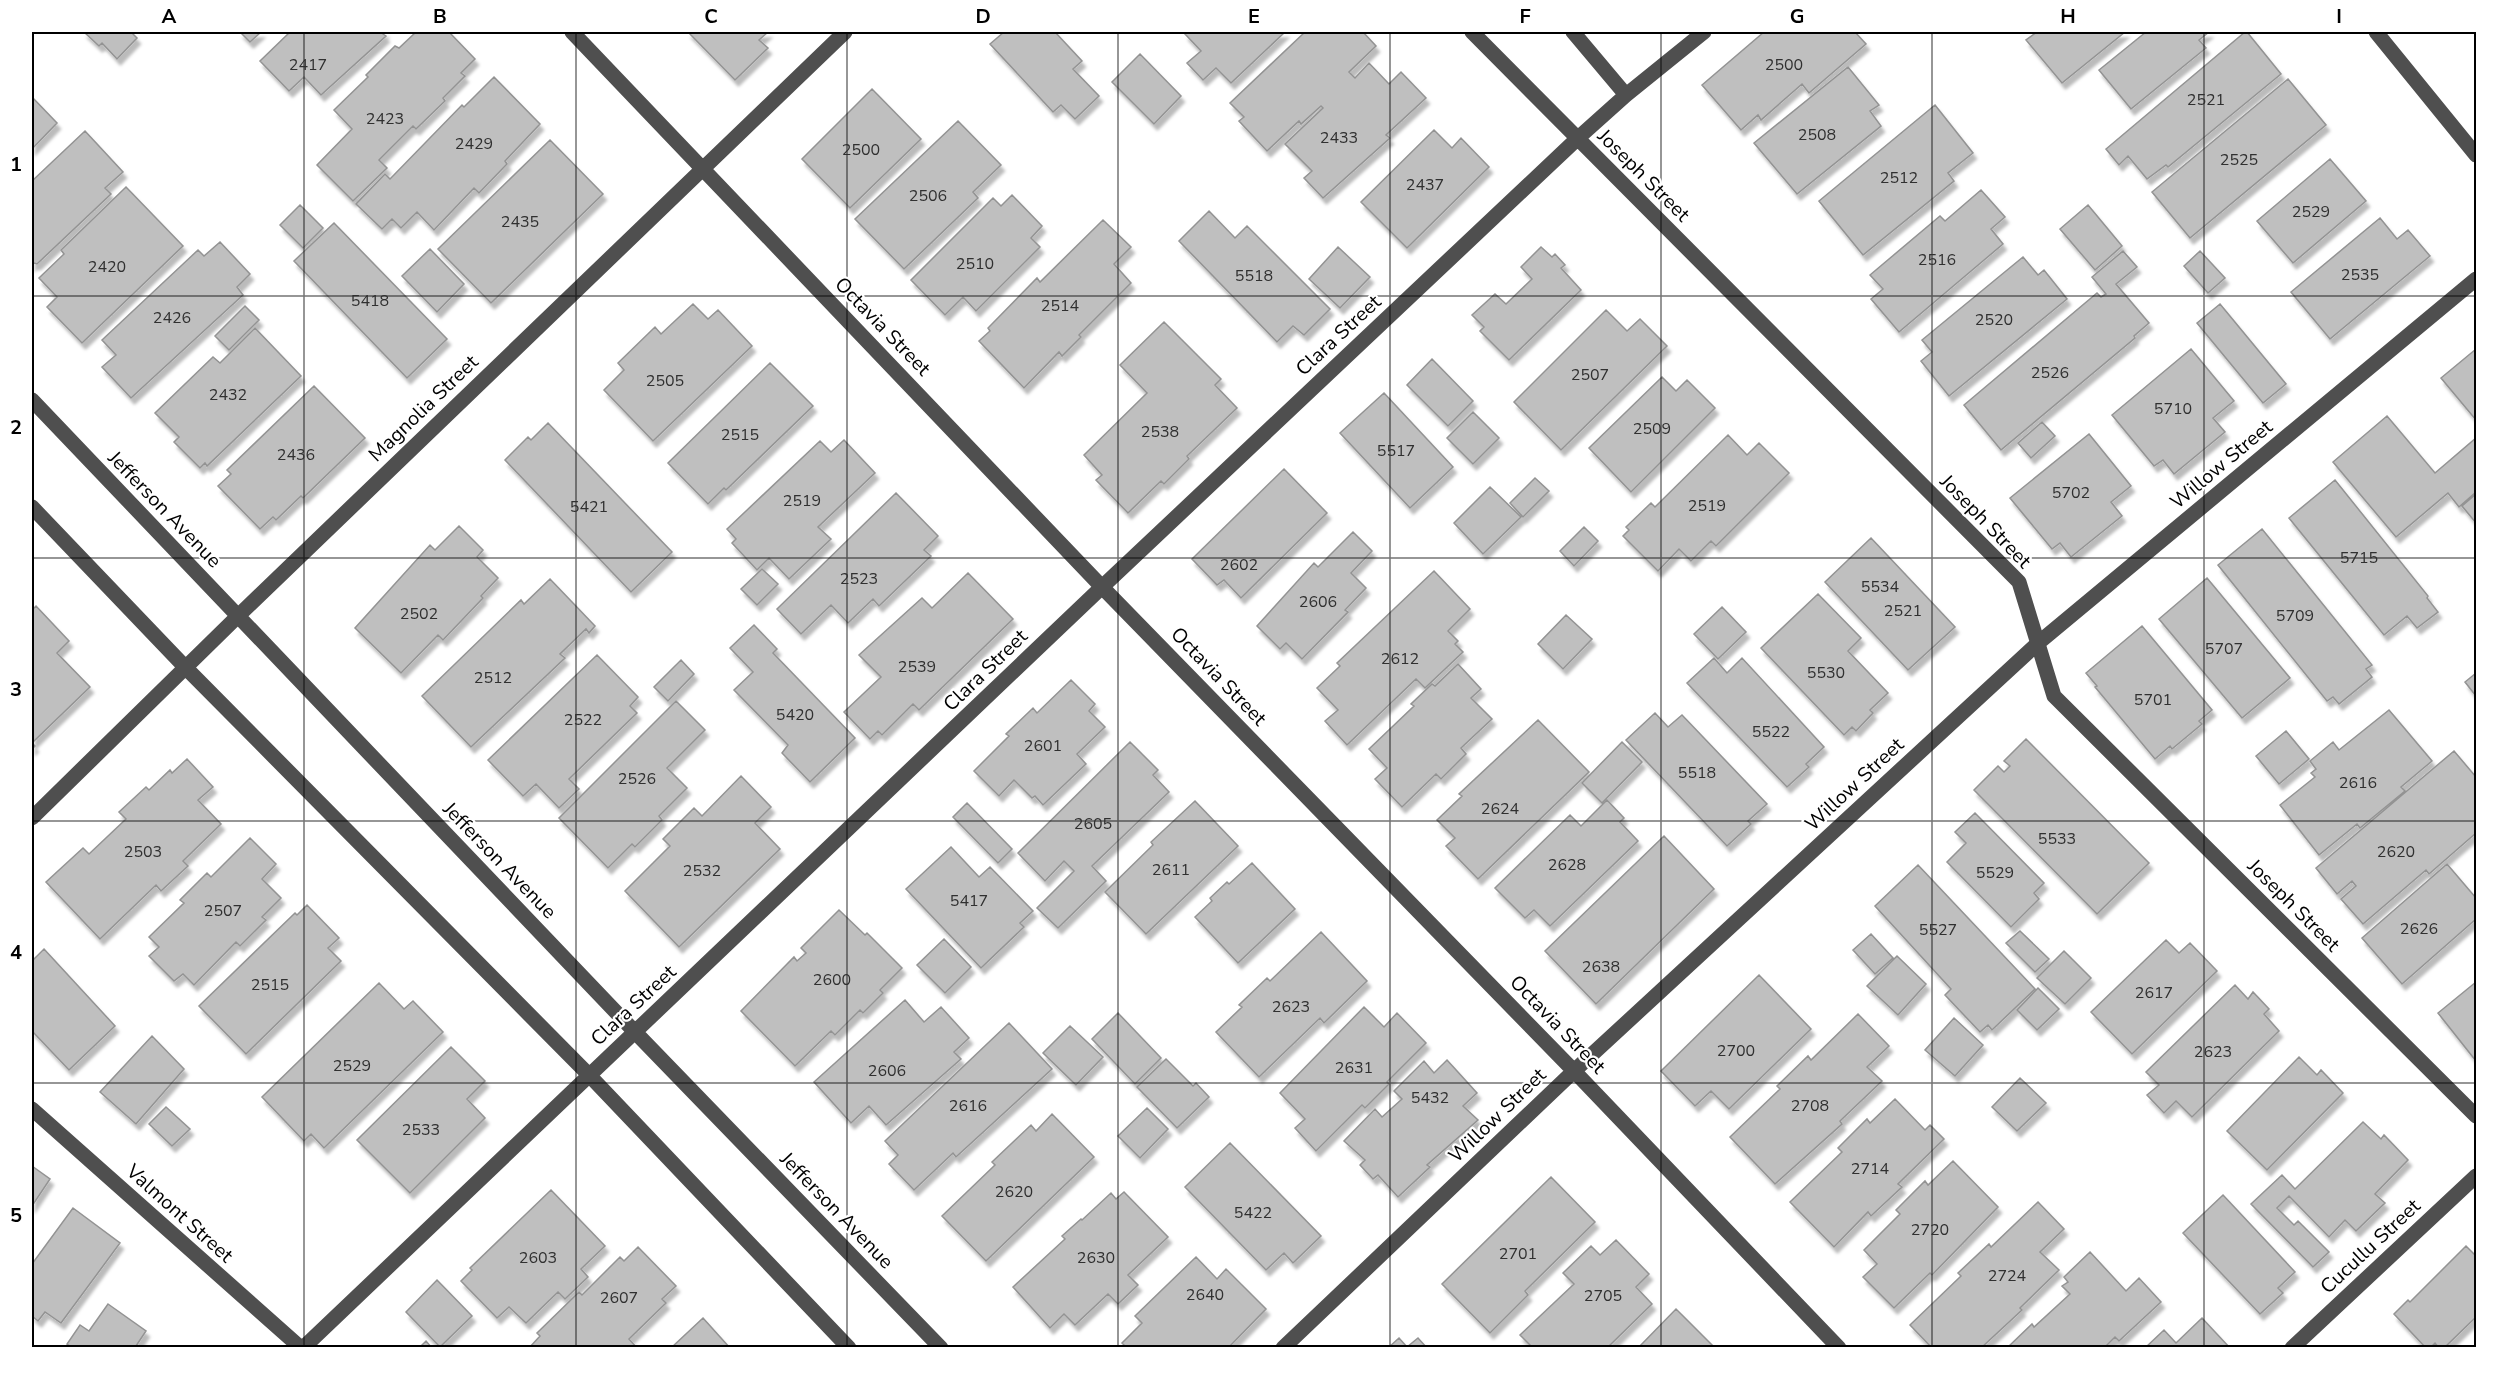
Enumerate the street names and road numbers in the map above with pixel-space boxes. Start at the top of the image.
street label: Joseph Street [1591,122,1697,228]
street label: Octavia Street [829,271,937,382]
street label: Clara Street [1290,288,1388,382]
street label: Magnolia Street [363,348,485,468]
street label: Willow Street [2164,413,2279,515]
street label: Jefferson Avenue [101,444,227,574]
street label: Joseph Street [1933,468,2038,575]
street label: Octavia Street [1165,621,1273,732]
street label: Clara Street [937,623,1034,717]
street label: Willow Street [1799,731,1910,837]
street label: Jefferson Avenue [436,795,562,925]
street label: Joseph Street [2241,852,2347,958]
street label: Clara Street [585,958,683,1052]
street label: Octavia Street [1504,969,1612,1080]
street label: Willow Street [1443,1061,1553,1169]
street label: Jefferson Avenue [773,1145,899,1275]
street label: Valmont Street [120,1157,240,1269]
street label: Cucullu Street [2314,1192,2427,1300]

